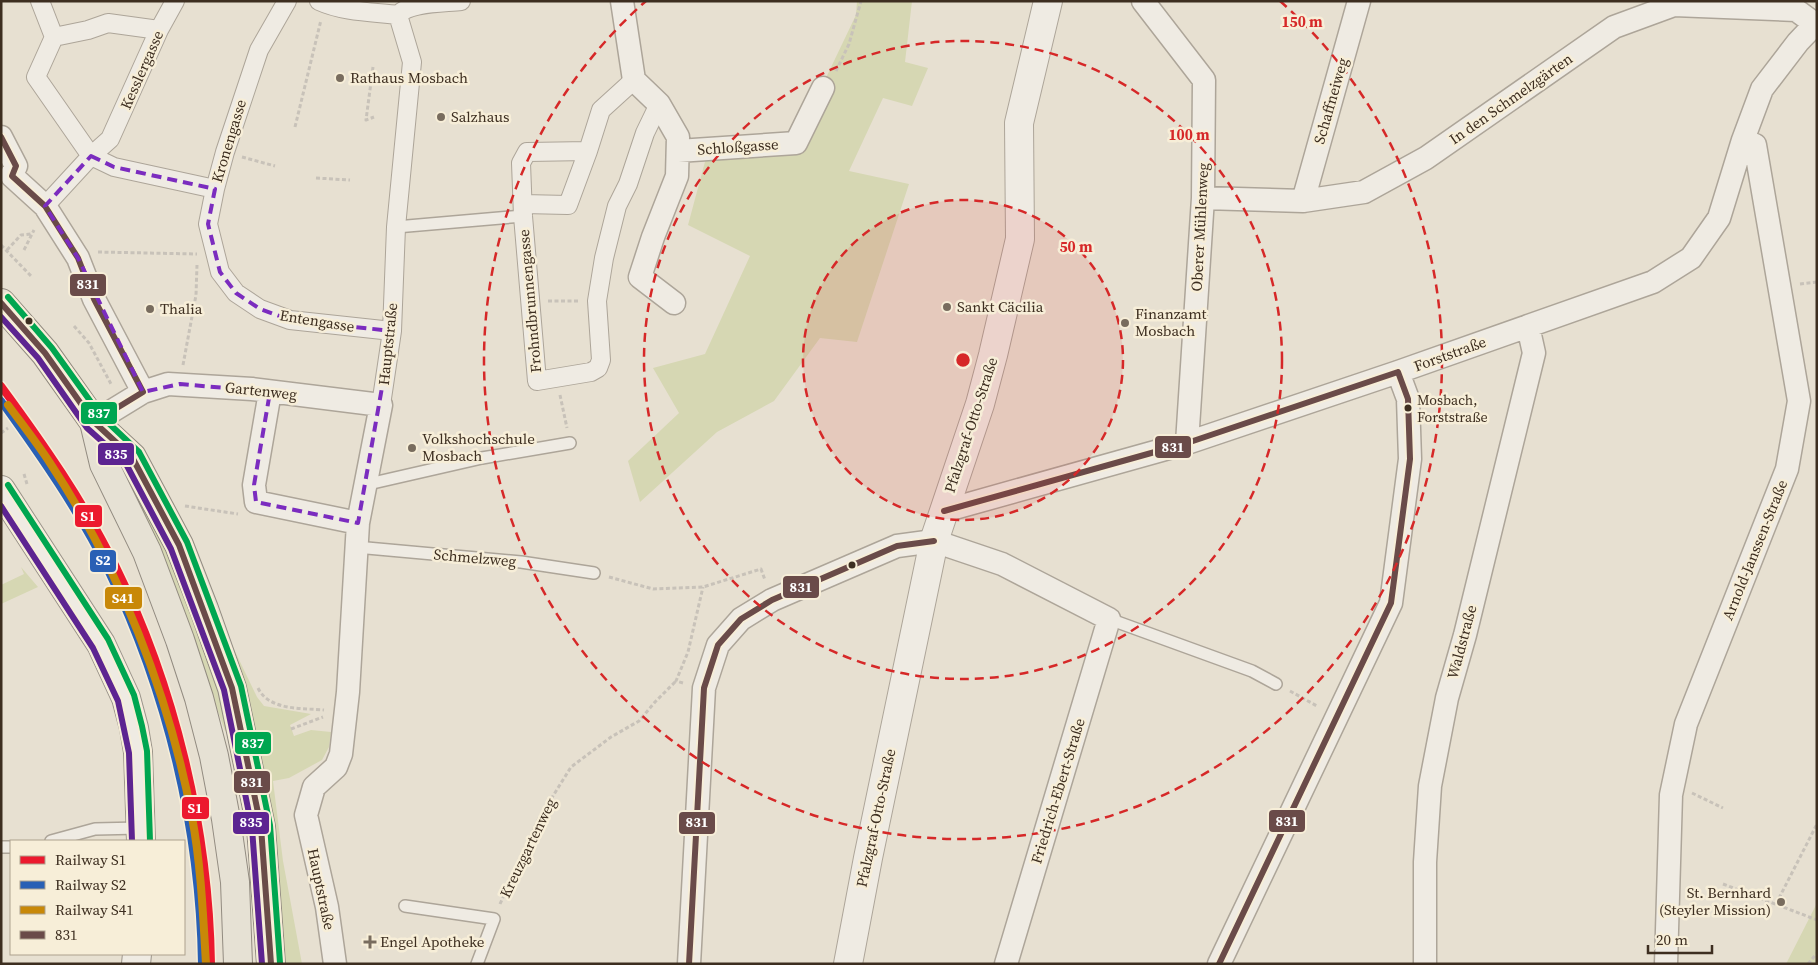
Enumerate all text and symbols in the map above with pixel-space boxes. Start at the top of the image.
text: 150 m [1281,11,1323,32]
street label: Kesslergasse [115,27,168,113]
street label: In den Schmelzgärten [1445,48,1577,149]
street label: Schaffneiweg [1308,55,1353,146]
place label: Rathaus Mosbach [350,67,468,88]
marker: Rathaus Mosbach [334,72,346,84]
street label: Kronengasse [206,96,251,185]
place label: Salzhaus [451,106,510,127]
marker: Salzhaus [435,111,447,123]
text: 100 m [1168,124,1210,145]
street label: Schloßgasse [697,133,780,160]
street label: Oberer Mühlenweg [1186,162,1213,292]
street label: Frohndbrunnengasse [513,228,546,374]
text: 50 m [1059,236,1093,257]
line badge: 831 [69,273,107,297]
text: 831 [77,274,99,294]
place label: Sankt Cäcilia [957,296,1044,317]
place label: Thalia [160,298,203,319]
street label: Hauptstraße [373,301,402,386]
marker: Sankt Cäcilia [941,301,953,313]
marker: Thalia [144,303,156,315]
place label: Finanzamt Mosbach [1135,303,1207,341]
street label: Entengasse [278,304,356,337]
unlabelled marker [24,316,34,326]
marker: Finanzamt Mosbach [1119,317,1131,329]
street label: Forststraße [1411,331,1489,376]
centre of rings [954,351,972,369]
street label: Pfalzgraf-Otto-Straße [939,354,1002,495]
street label: Gartenweg [224,376,298,405]
place label: Mosbach, Forststraße [1417,390,1488,427]
line badge: 837 [80,401,118,425]
text: 837 [88,403,111,423]
marker: Mosbach, Forststraße [1403,403,1413,413]
place label: Volkshochschule Mosbach [422,428,535,466]
line badge: 831 [1154,435,1192,459]
text: 831 [1162,437,1184,457]
line badge: 835 [97,442,135,466]
marker: Volkshochschule Mosbach [406,442,418,454]
text: 835 [105,444,128,464]
street label: Arnold-Janssen-Straße [1717,476,1792,623]
line badge: S1 [74,504,103,528]
text: S1 [80,506,96,526]
street label: Schmelzweg [433,543,517,572]
line badge: S2 [89,549,117,573]
text: S2 [95,550,111,570]
unlabelled marker [847,560,857,570]
line badge: 831 [782,575,820,599]
text: 831 [790,577,812,597]
line badge: S41 [104,586,143,610]
text: S41 [112,588,134,608]
street label: Waldstraße [1442,602,1482,681]
street label: Friedrich-Ebert-Straße [1025,715,1090,866]
line badge: 837 [234,731,272,755]
text: 837 [242,733,265,753]
street label: Pfalzgraf-Otto-Straße [851,746,901,889]
line badge: 831 [233,770,271,794]
text: 831 [241,772,263,792]
street label: Kreuzgartenweg [494,794,561,901]
line badge: S1 [181,796,210,820]
text: S1 [187,798,203,818]
line badge: 831 [1268,809,1306,833]
line badge: 835 [232,811,270,835]
line badge: 831 [678,811,716,835]
text: 831 [1276,811,1298,831]
text: 835 [240,812,263,832]
text: 831 [686,812,708,832]
legend [10,840,185,955]
street label: Hauptstraße [303,846,340,932]
text: Railway S1 [55,849,126,870]
text: Railway S2 [55,874,126,895]
place label: St. Bernhard (Steyler Mission) [1659,882,1771,920]
marker: St. Bernhard (Steyler Mission) [1775,896,1787,908]
text: Railway S41 [55,899,134,920]
scale bar [1648,922,1712,954]
text: 831 [55,924,78,945]
text: 20 m [1656,929,1688,950]
place label: Engel Apotheke [380,931,485,952]
marker: Engel Apotheke [364,936,376,948]

